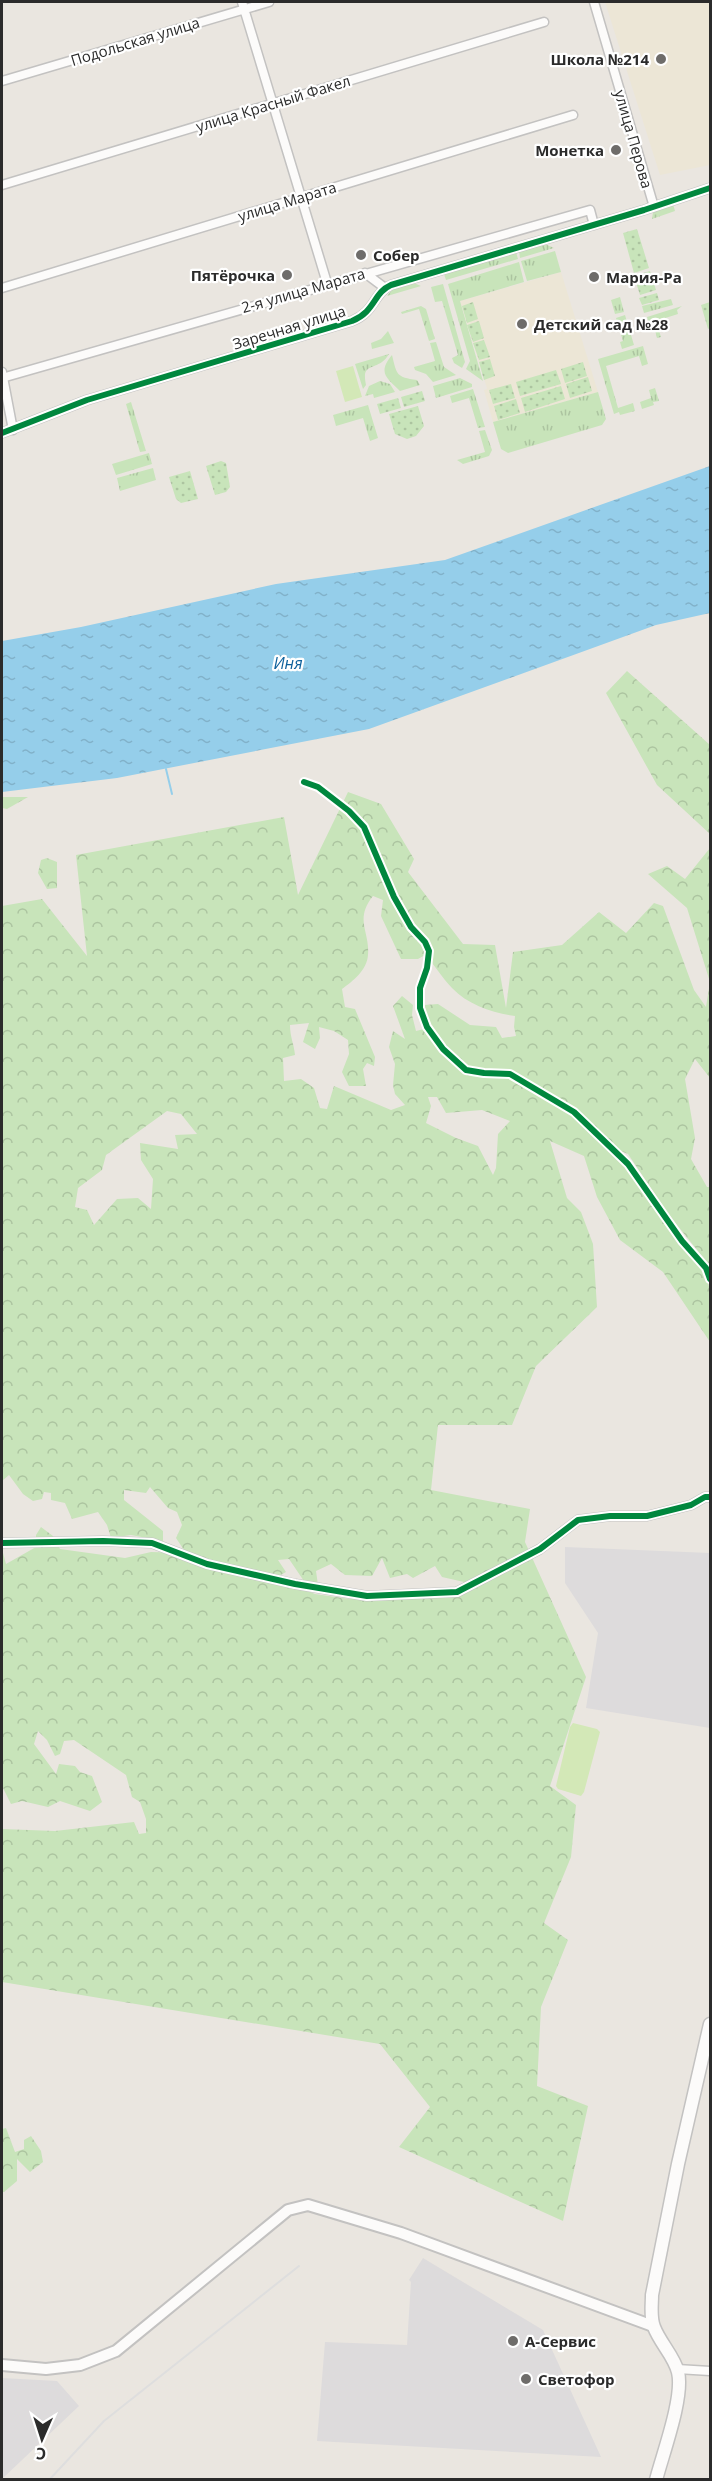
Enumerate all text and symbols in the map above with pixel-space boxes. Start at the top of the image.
street label: Подольская улица [68,12,202,70]
place label: Школа №214 [550,49,649,69]
marker: Школа №214 [654,52,668,66]
street label: улица Красный Факел [193,70,353,136]
street label: улица Перова [610,87,658,191]
place label: Монетка [535,140,604,160]
marker: Монетка [609,143,623,157]
street label: улица Марата [235,177,339,225]
place label: Собер [373,245,420,265]
marker: Собер [354,248,368,262]
street label: 2-я улица Марата [239,263,367,317]
place label: Пятёрочка [191,265,275,285]
place label: Мария-Ра [606,267,682,287]
marker: Пятёрочка [280,268,294,282]
marker: Мария-Ра [587,270,601,284]
street label: Заречная улица [230,300,348,354]
place label: Детский сад №28 [534,314,669,334]
marker: Детский сад №28 [515,317,529,331]
water label: Иня [273,652,303,674]
place label: А-Сервис [525,2331,596,2351]
marker: А-Сервис [506,2334,520,2348]
place label: Светофор [538,2369,614,2389]
marker: Светофор [519,2372,533,2386]
north arrow [12,2409,72,2469]
text: С [36,2443,47,2465]

